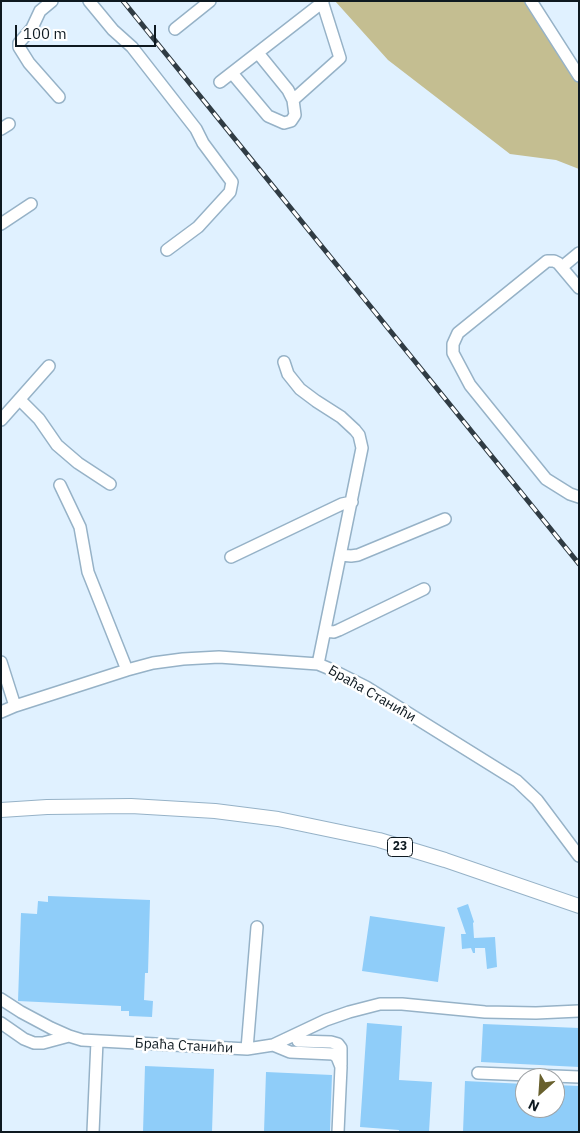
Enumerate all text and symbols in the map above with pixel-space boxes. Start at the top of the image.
scale bar [18,15,159,47]
text: 100 m [23,24,67,43]
street label: Браћа Станићи [325,662,419,726]
road number: 23 [388,838,412,856]
street label: Браћа Станићи [134,1035,234,1057]
north arrow [515,1068,565,1118]
text: N [525,1095,542,1116]

